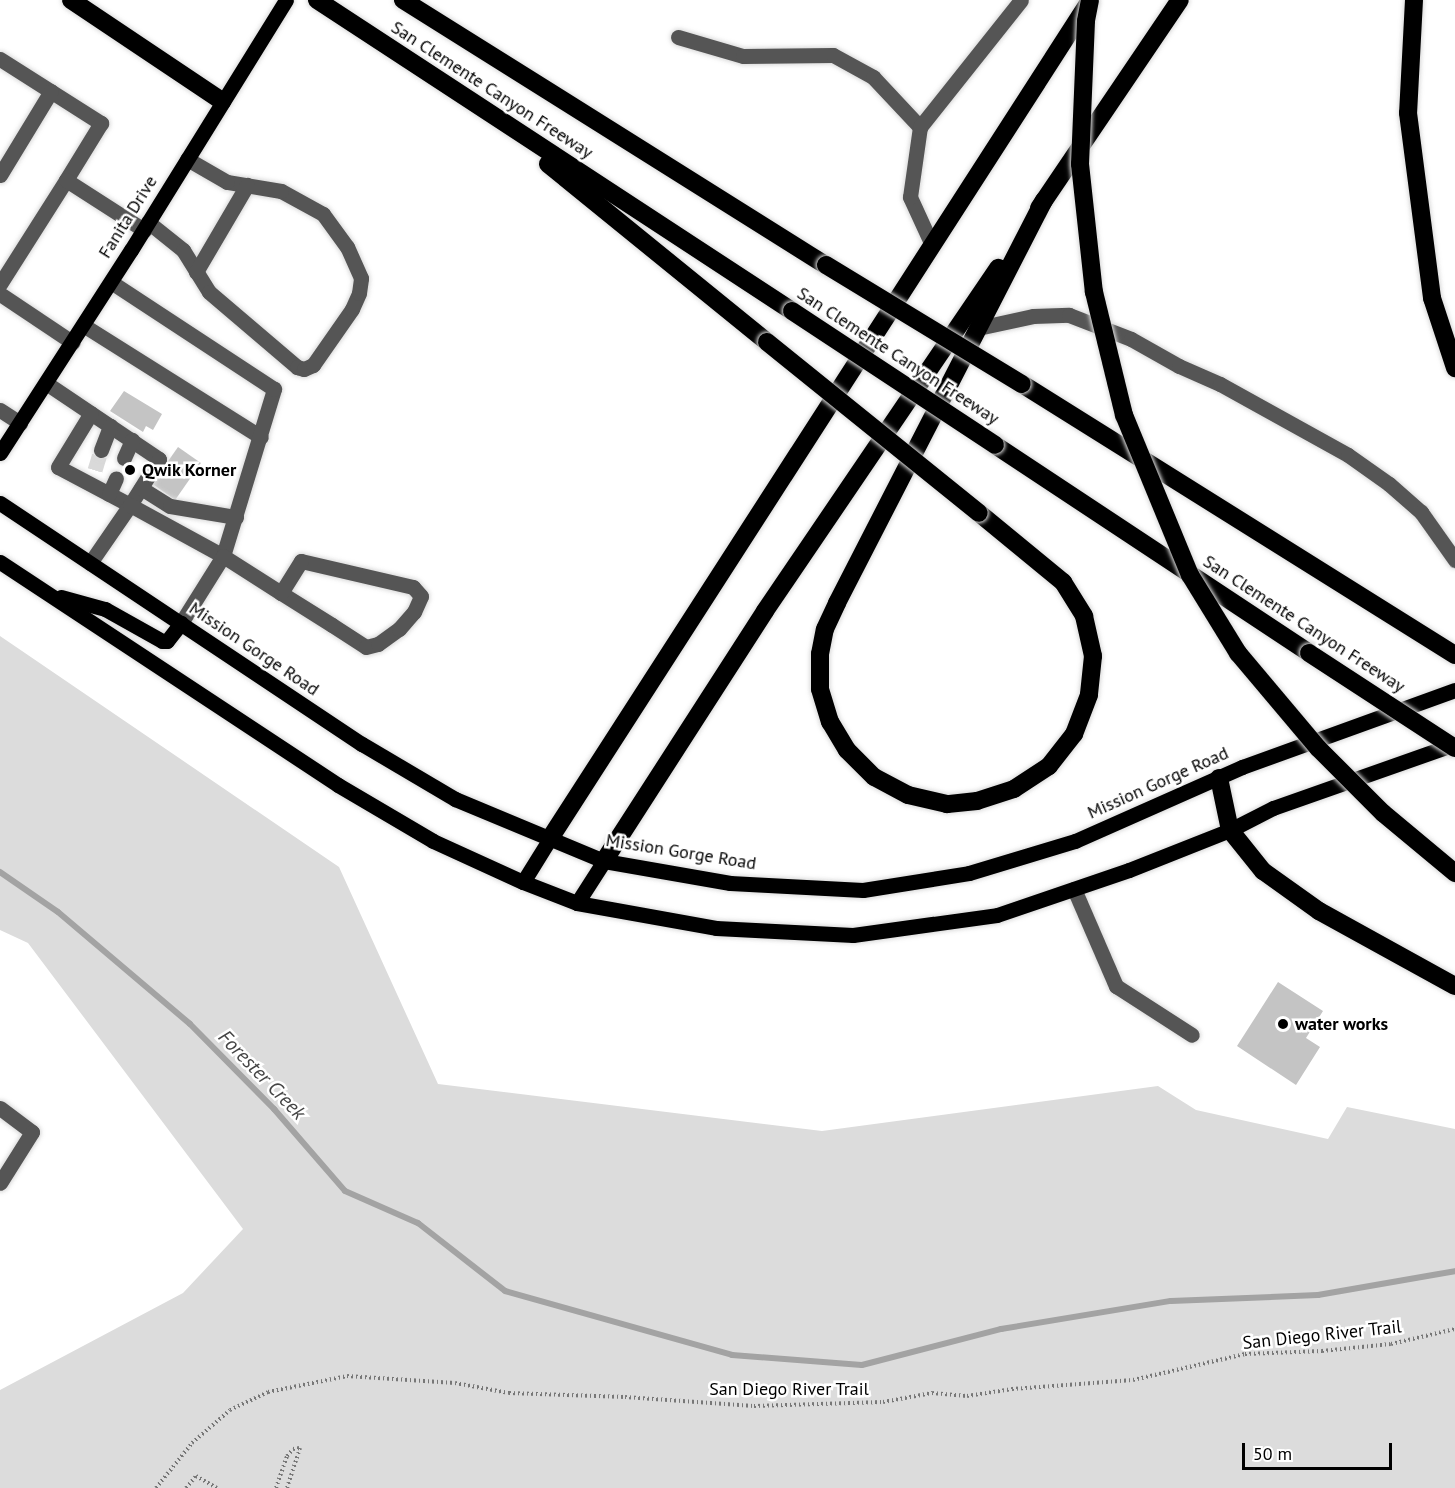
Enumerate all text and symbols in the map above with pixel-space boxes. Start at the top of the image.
street label: San Clemente Canyon Freeway [387,17,597,163]
street label: Fanita Drive [94,172,162,262]
street label: San Clemente Canyon Freeway [793,283,1003,429]
place label: Qwik Korner [142,459,237,481]
marker: Qwik Korner [123,463,137,477]
street label: San Clemente Canyon Freeway [1199,551,1409,697]
street label: Mission Gorge Road [185,598,323,700]
street label: Mission Gorge Road [1084,742,1232,824]
street label: Mission Gorge Road [604,829,758,875]
place label: water works [1295,1013,1388,1035]
marker: water works [1276,1017,1290,1031]
water label: Forester Creek [213,1025,311,1125]
street label: San Diego River Trail [1241,1316,1403,1354]
street label: San Diego River Trail [709,1378,869,1400]
scale bar [1245,1431,1395,1469]
text: 50 m [1253,1442,1292,1465]

